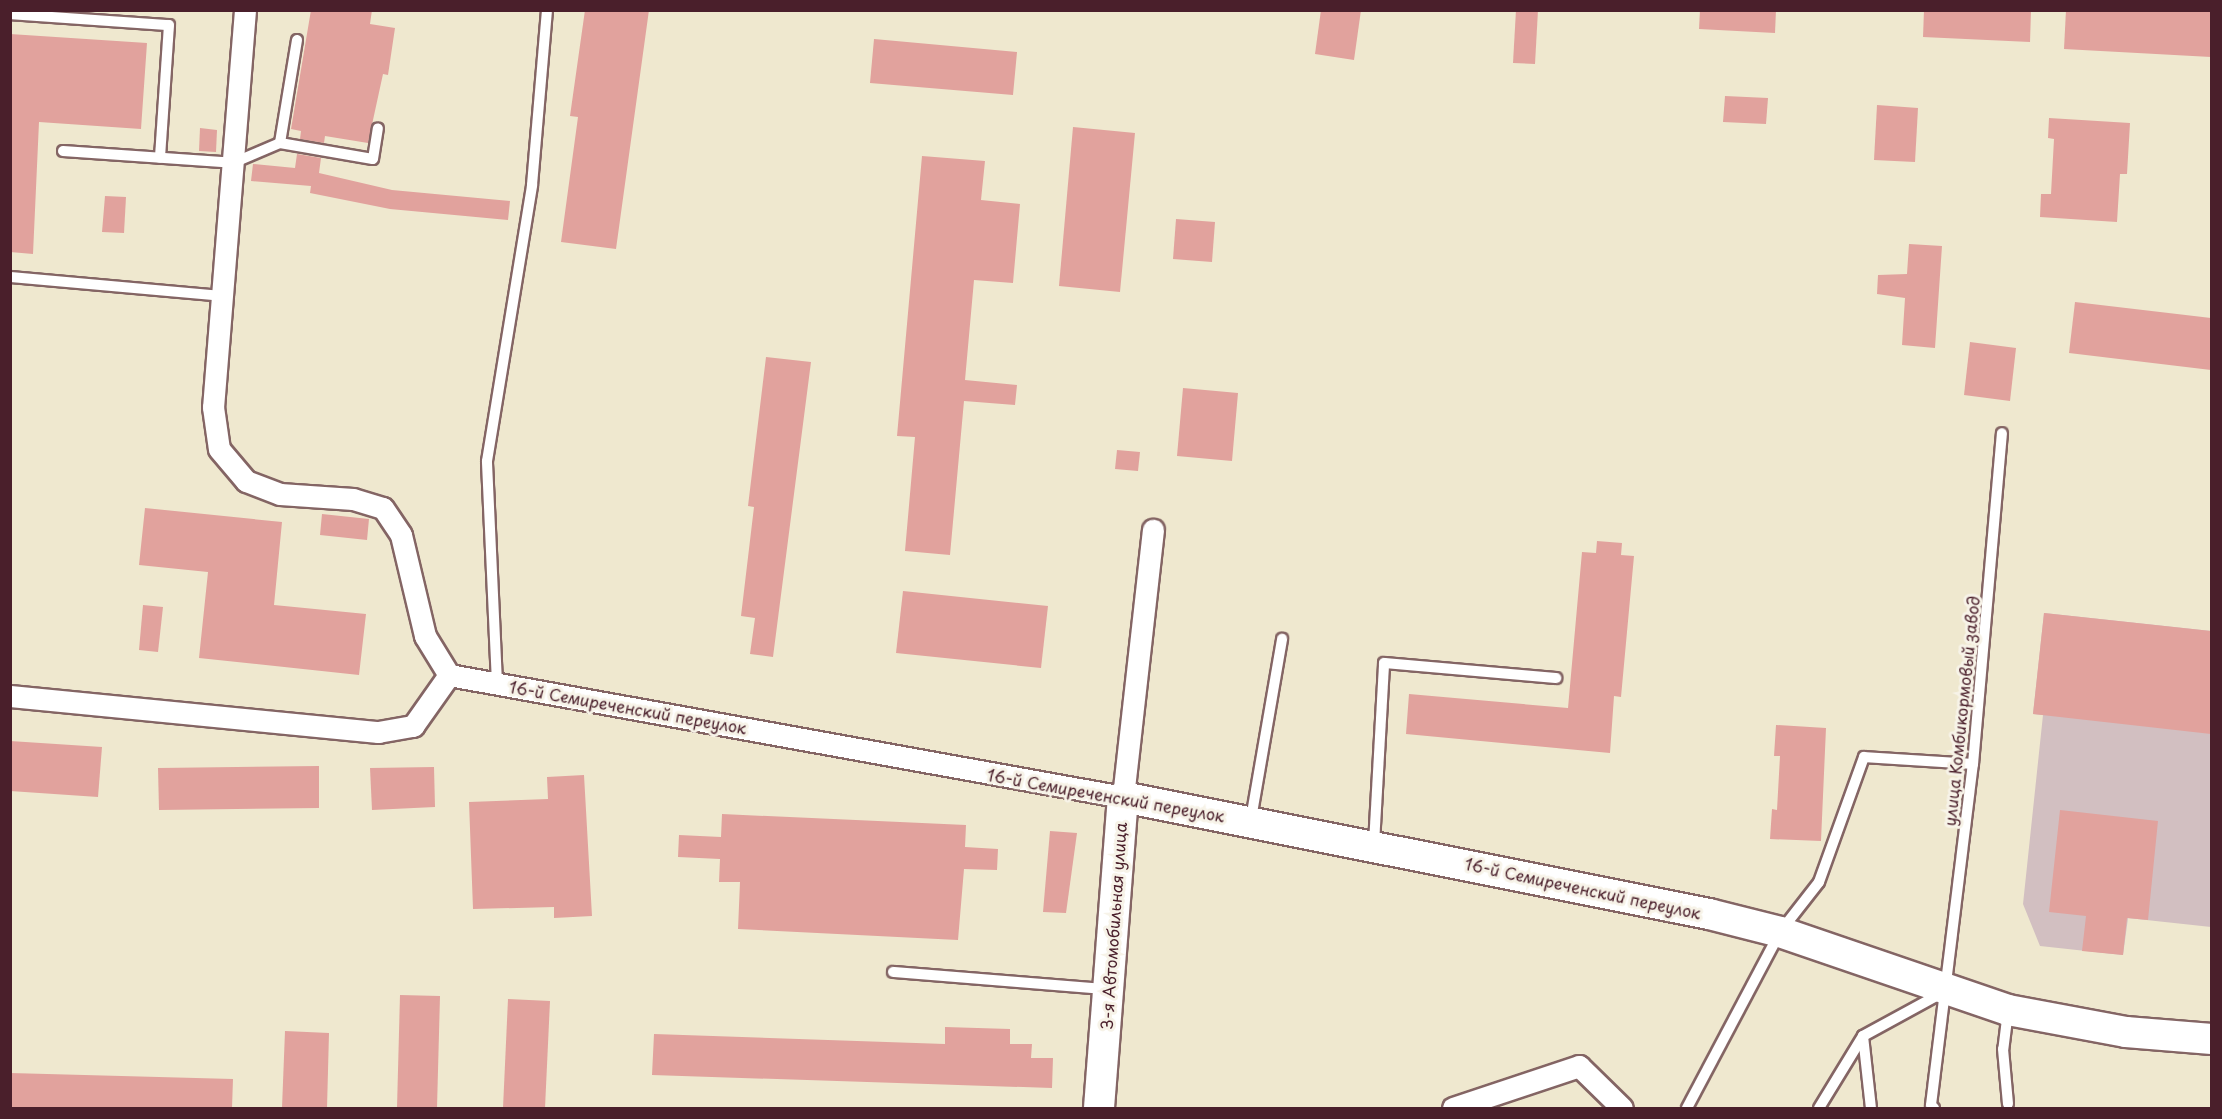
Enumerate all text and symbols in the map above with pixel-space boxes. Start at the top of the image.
street label: улица Комбикормовый завод [1939,594,1983,828]
street label: 16-й Семиреченский переулок [508,677,748,737]
street label: 16-й Семиреченский переулок [986,765,1226,825]
street label: 3-я Автомобильная улица [1096,821,1130,1031]
street label: 16-й Семиреченский переулок [1463,854,1703,922]

